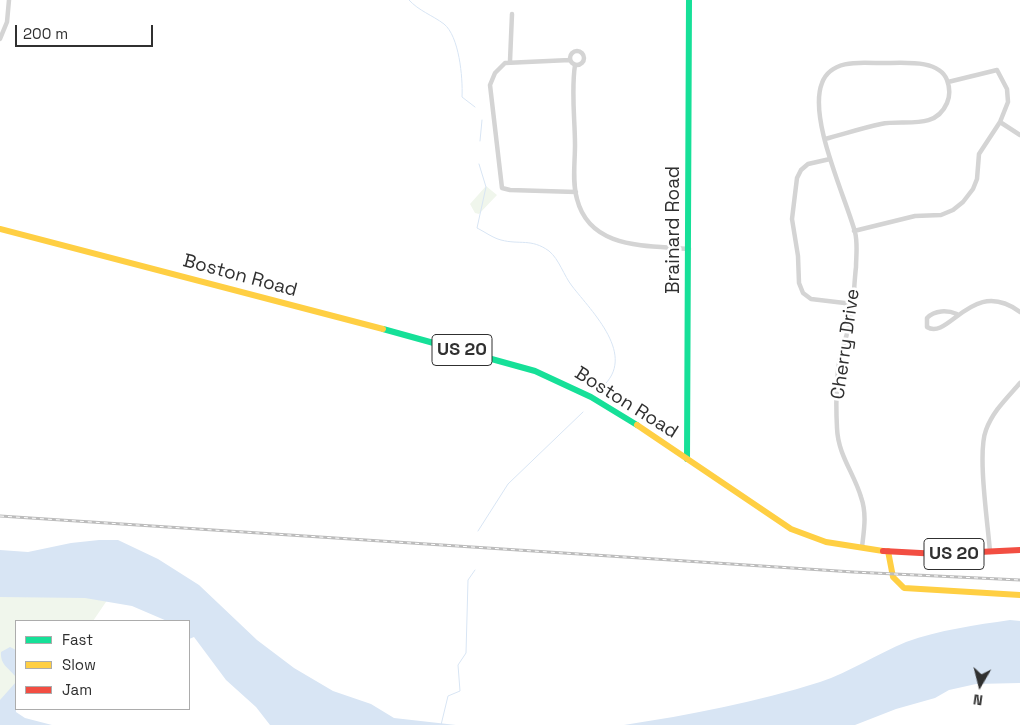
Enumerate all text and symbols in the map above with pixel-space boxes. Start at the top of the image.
scale bar [18,15,155,47]
text: 200 m [23,24,68,43]
street label: Brainard Road [663,166,685,294]
street label: Boston Road [180,250,300,302]
street label: Cherry Drive [827,287,865,401]
road number: US 20 [432,334,492,366]
street label: Boston Road [570,362,682,444]
road number: US 20 [924,538,984,570]
legend [15,620,190,710]
text: Fast [62,630,93,649]
text: Slow [62,655,96,674]
north arrow [955,660,1005,710]
text: Jam [62,680,92,699]
text: N [972,690,984,709]

